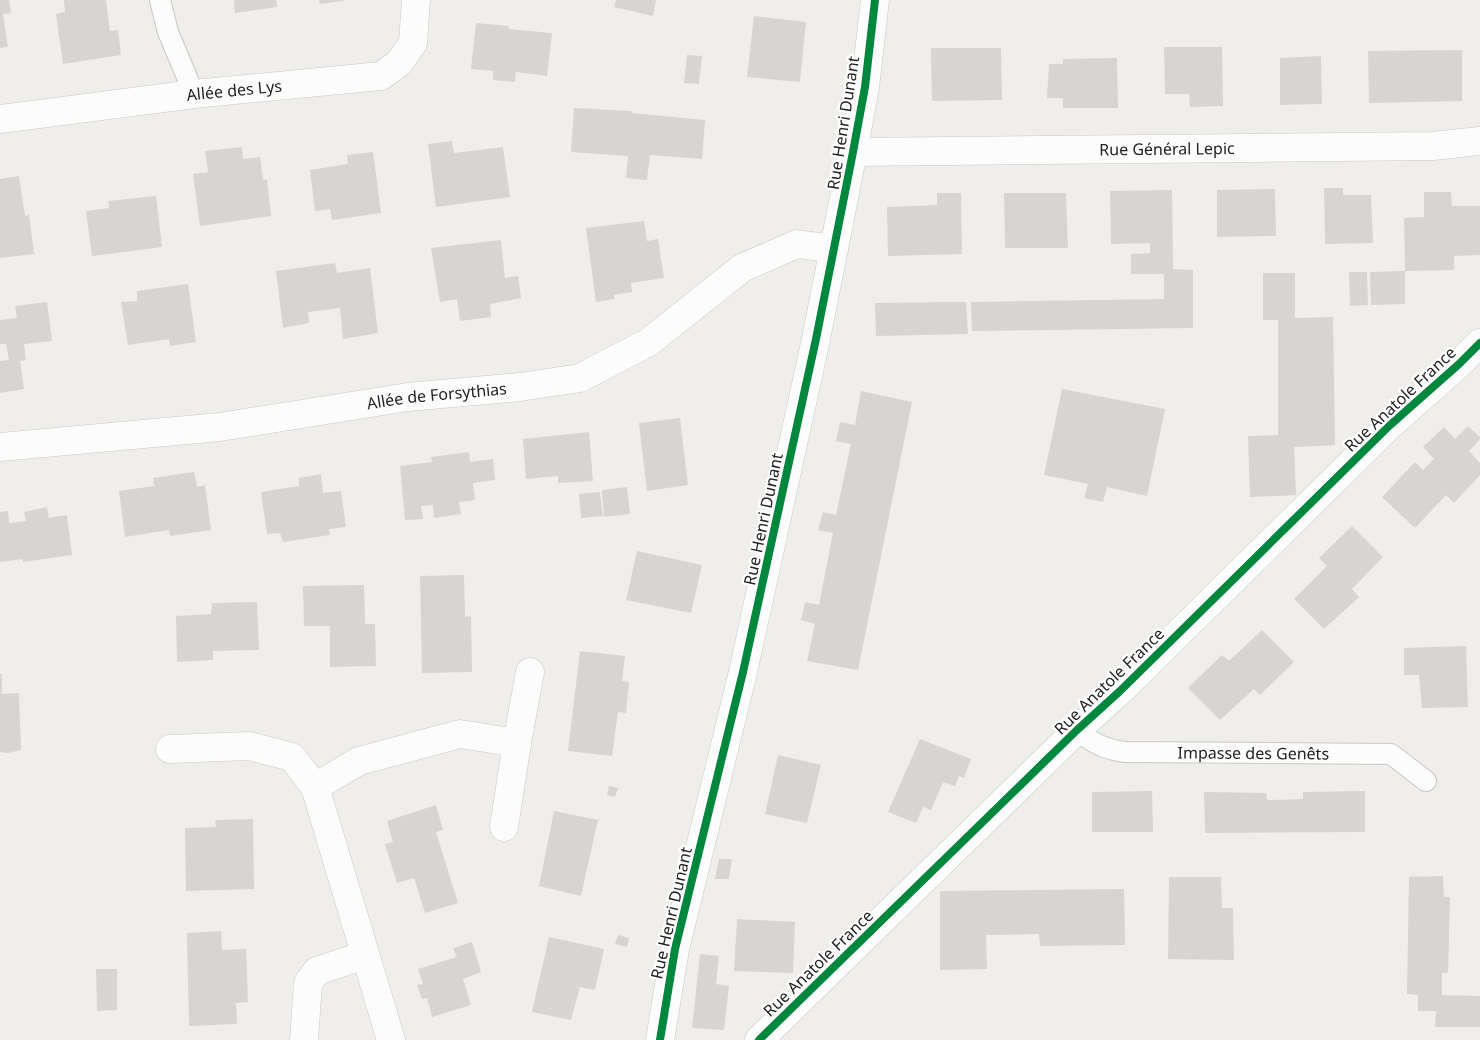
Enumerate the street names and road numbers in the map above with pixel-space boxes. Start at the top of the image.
street label: Rue Henri Dunant [822,55,864,191]
street label: Allée des Lys [185,75,283,106]
street label: Rue Général Lepic [1099,137,1235,160]
street label: Rue Anatole France [1339,341,1461,457]
street label: Allée de Forsythias [365,377,508,414]
street label: Rue Henri Dunant [738,451,788,587]
street label: Rue Anatole France [1049,623,1169,739]
street label: Impasse des Genêts [1177,741,1329,765]
street label: Rue Henri Dunant [645,845,697,981]
street label: Rue Anatole France [758,905,878,1021]

